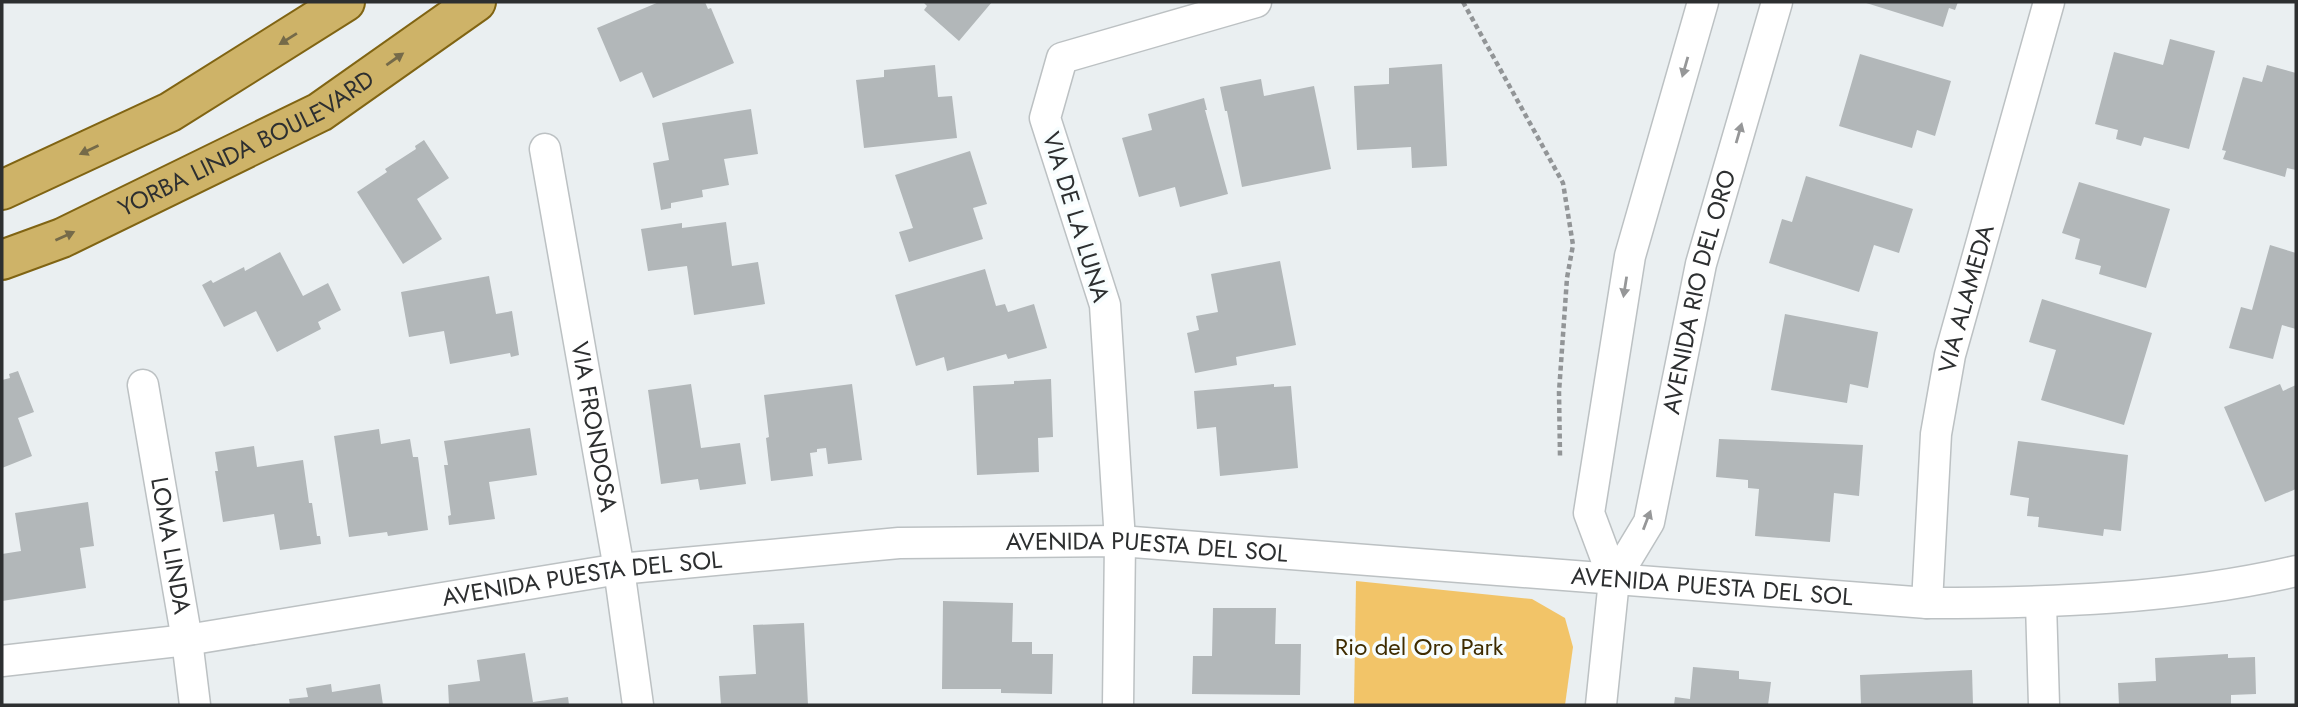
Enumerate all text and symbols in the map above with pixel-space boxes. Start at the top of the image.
one-way arrow [278,33,297,46]
one-way arrow [386,52,404,66]
one-way arrow [1679,57,1689,78]
street label: YORBA LINDA BOULEVARD [112,61,381,225]
one-way arrow [1735,122,1745,143]
street label: VIA DE LA LUNA [1034,127,1119,306]
one-way arrow [79,144,99,155]
street label: AVENIDA RIO DEL ORO [1653,165,1744,417]
street label: VIA ALAMEDA [1929,220,2003,375]
one-way arrow [55,230,76,241]
one-way arrow [1619,276,1630,298]
street label: VIA FRONDOSA [562,339,627,515]
street label: LOMA LINDA [142,474,200,617]
one-way arrow [1642,510,1653,531]
street label: AVENIDA PUESTA DEL SOL [1005,523,1289,571]
street label: AVENIDA PUESTA DEL SOL [439,542,724,615]
street label: AVENIDA PUESTA DEL SOL [1570,558,1854,614]
park label: Rio del Oro Park [1335,629,1504,664]

